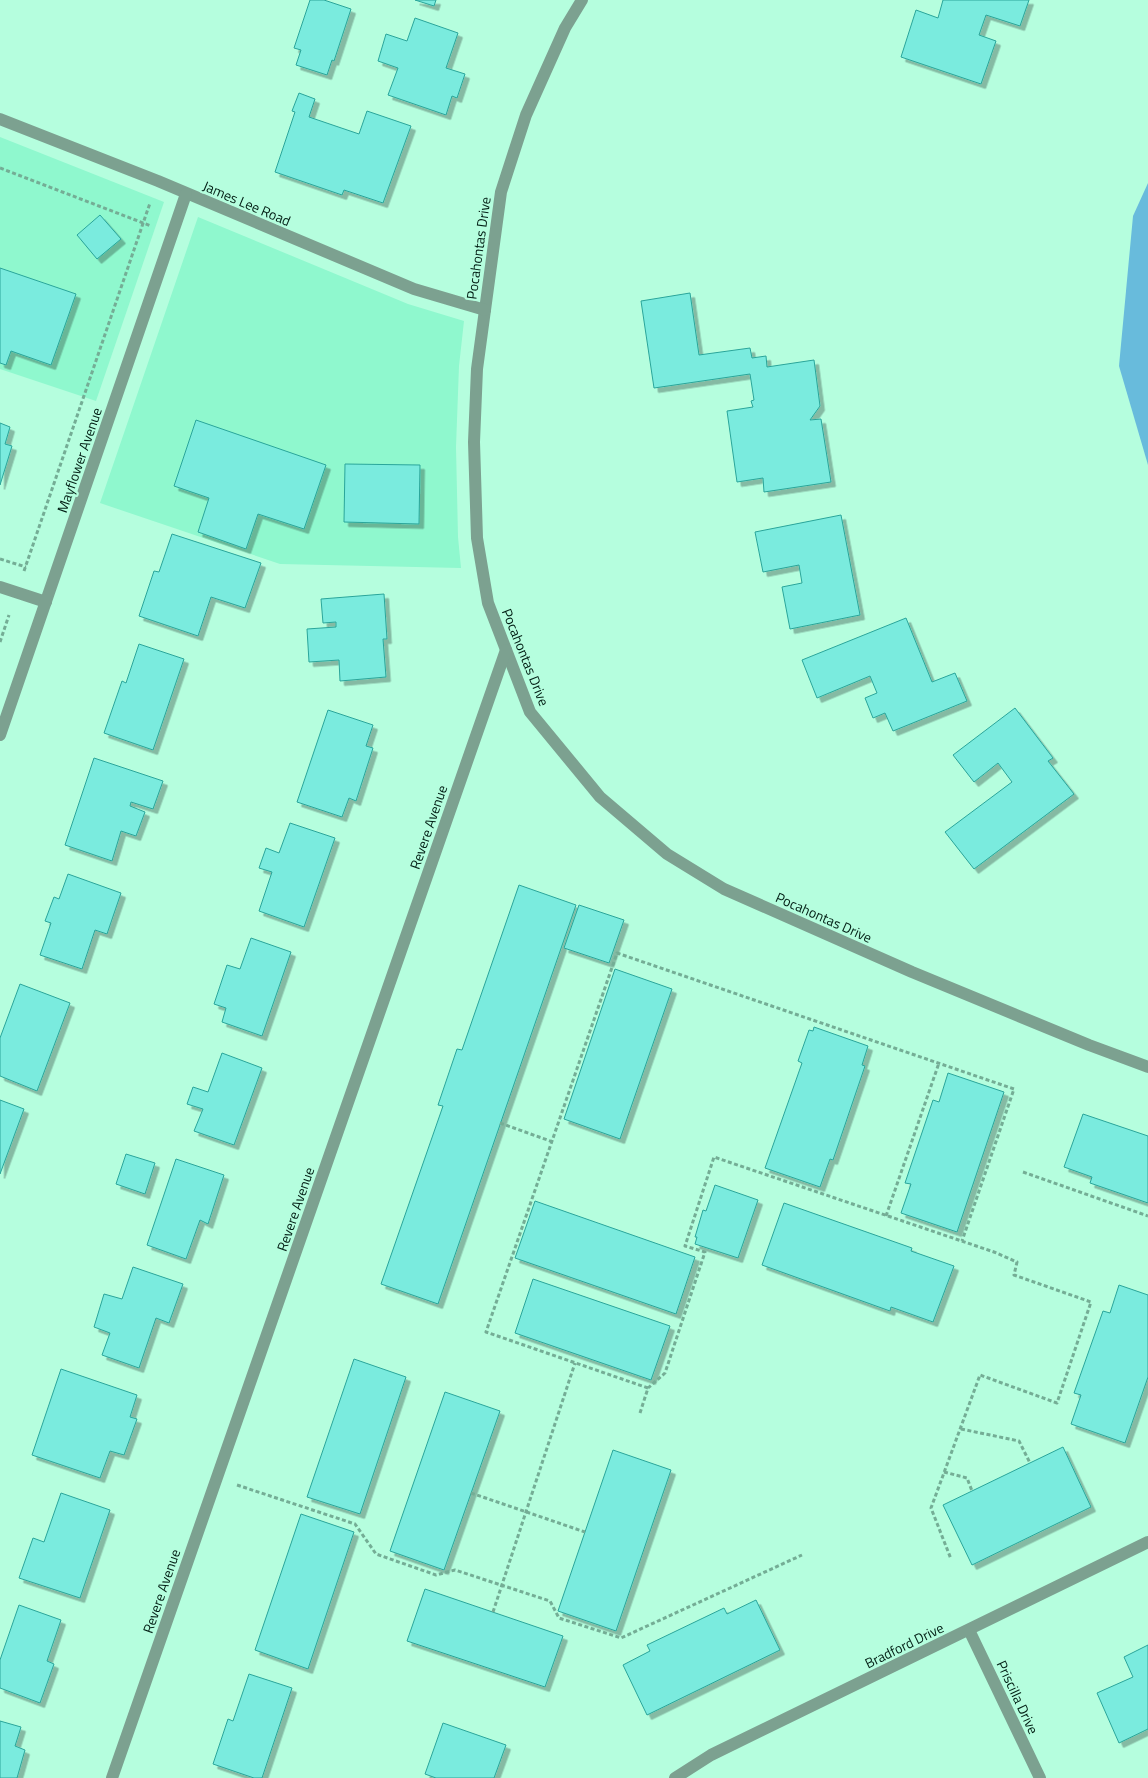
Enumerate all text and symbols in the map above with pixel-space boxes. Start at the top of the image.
street label: James Lee Road [200,175,294,231]
street label: Pocahontas Drive [460,195,496,301]
street label: Mayflower Avenue [51,405,107,515]
street label: Pocahontas Drive [497,605,555,709]
street label: Revere Avenue [404,782,452,872]
street label: Pocahontas Drive [773,886,875,948]
street label: Revere Avenue [271,1164,319,1254]
street label: Revere Avenue [137,1546,185,1636]
street label: Bradford Drive [861,1617,947,1673]
street label: Priscilla Drive [992,1657,1044,1737]

